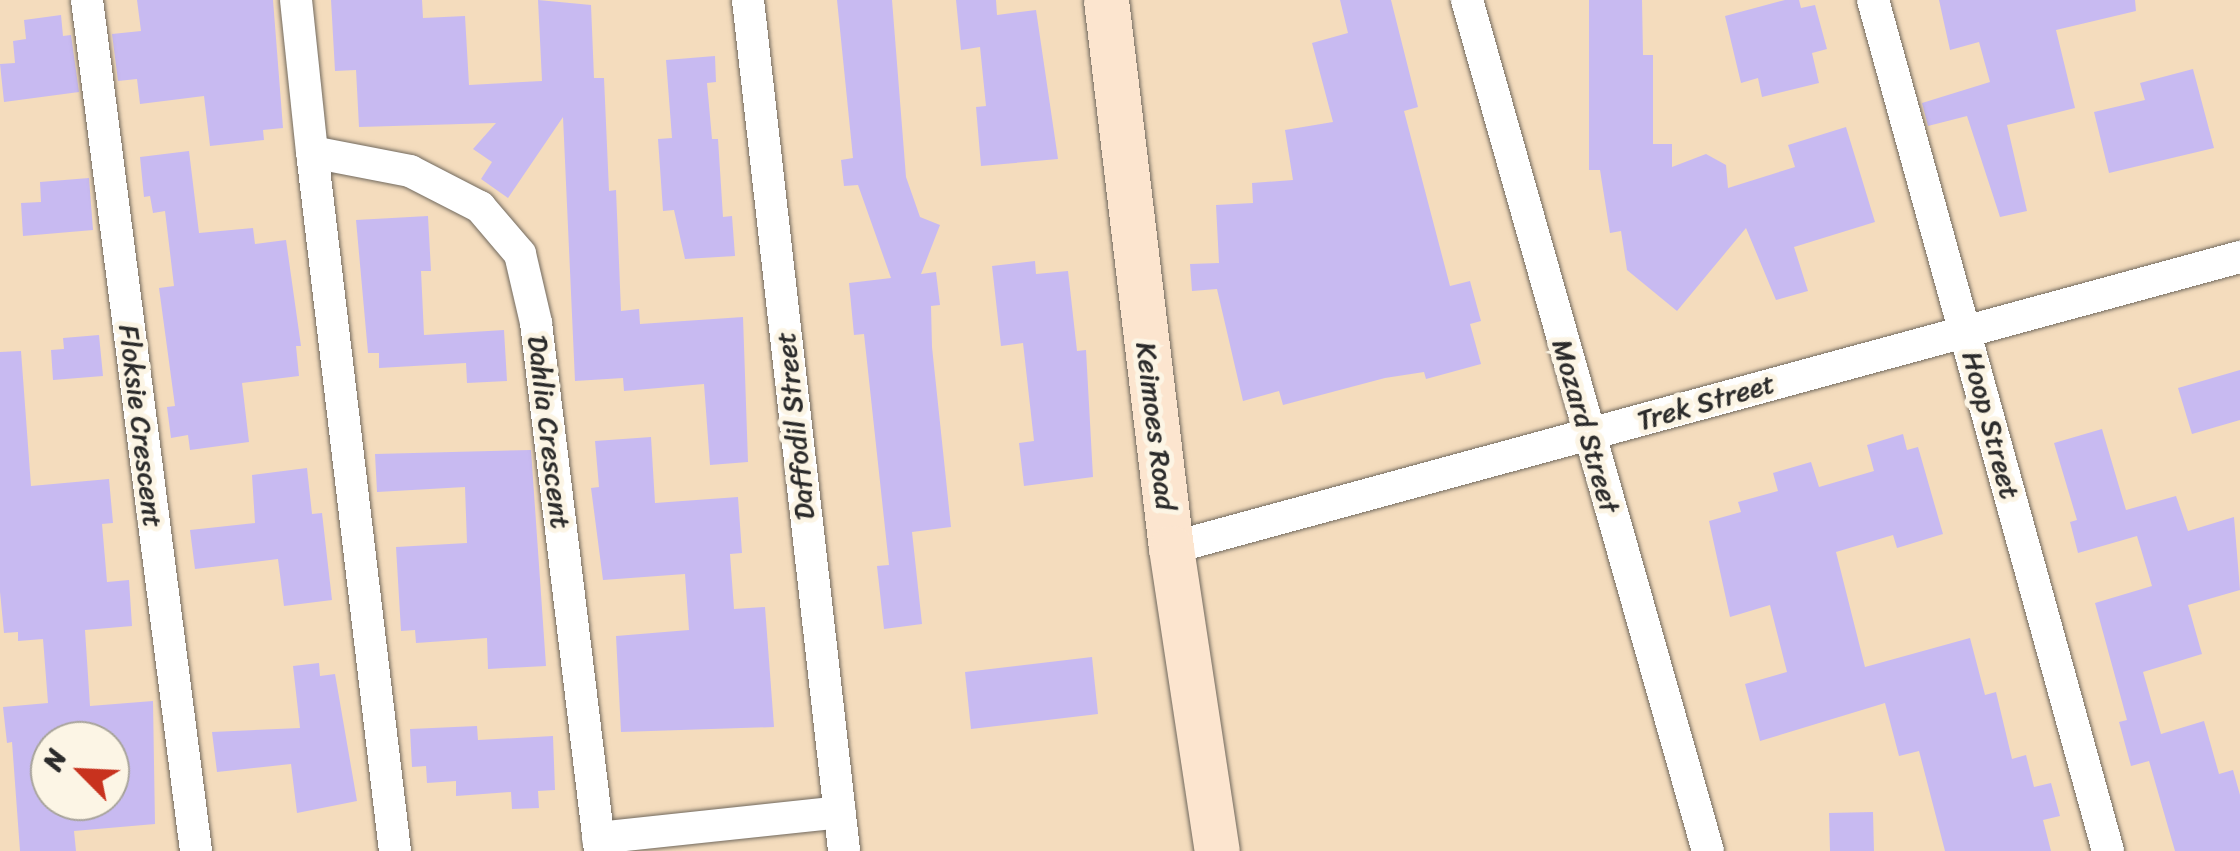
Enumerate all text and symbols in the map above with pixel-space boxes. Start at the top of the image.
street label: Floksie Crescent [112,323,170,529]
street label: Daffodil Street [768,330,822,522]
street label: Dahlia Crescent [520,333,578,531]
street label: Mozard Street [1545,335,1627,517]
street label: Keimoes Road [1129,340,1183,512]
street label: Hoop Street [1955,347,2027,503]
street label: Trek Street [1633,366,1779,438]
north arrow [30,721,130,821]
text: N [28,741,80,778]

